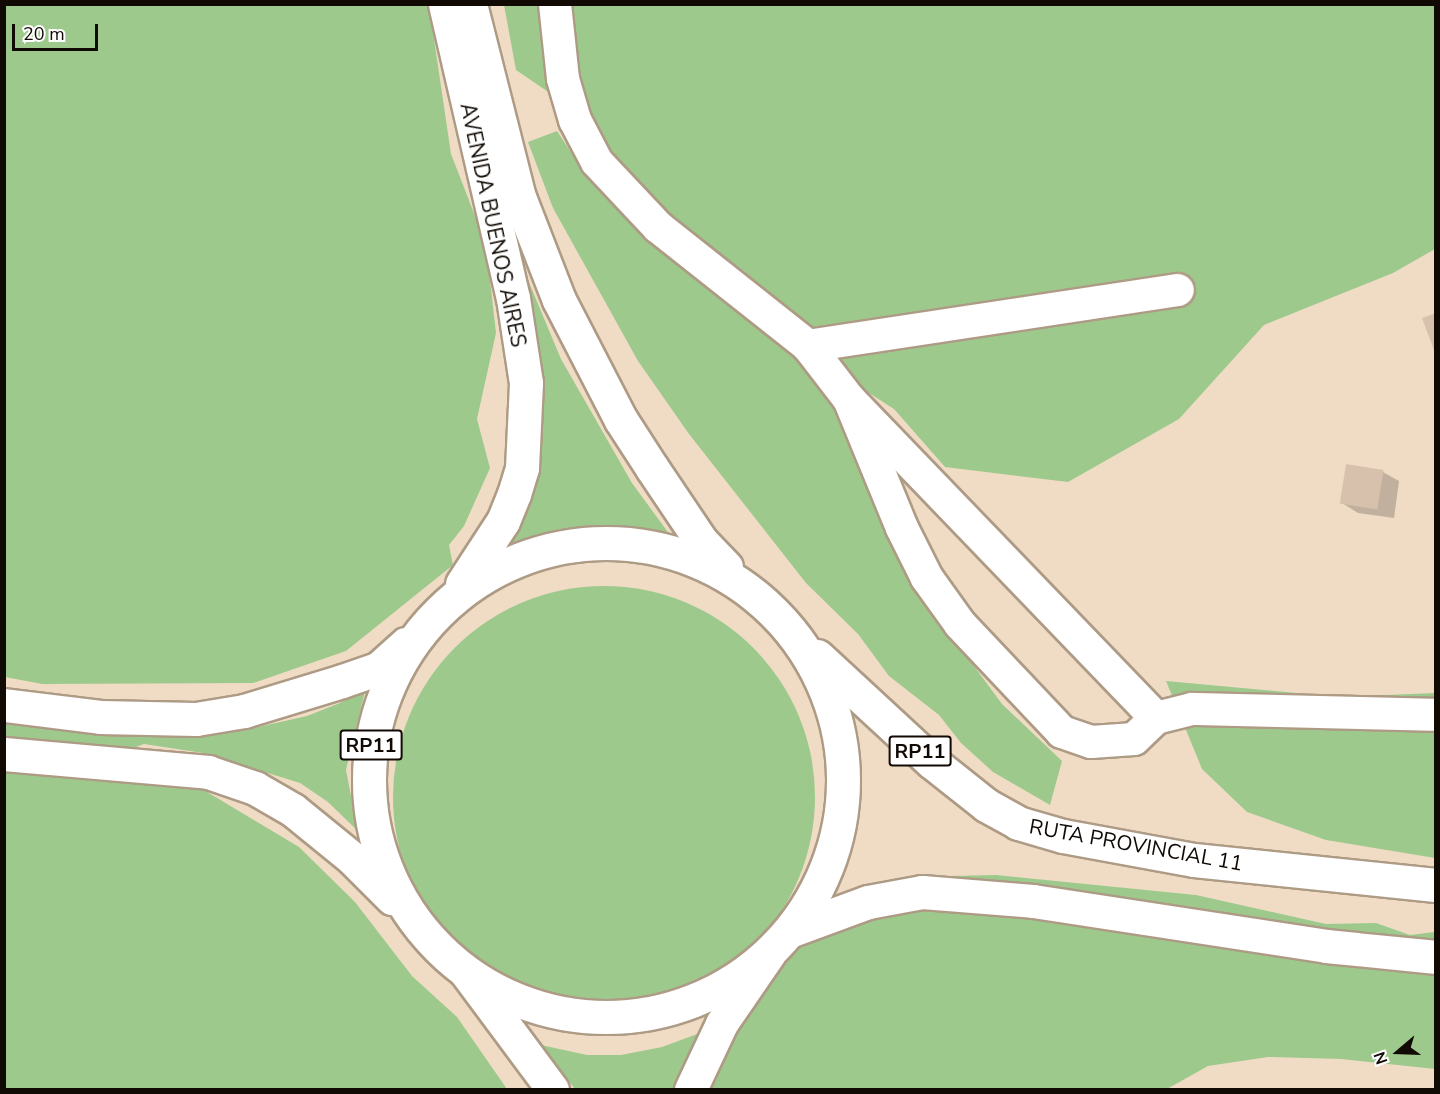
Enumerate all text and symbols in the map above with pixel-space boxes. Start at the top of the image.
scale bar [15,12,100,50]
text: 20 m [23,22,65,46]
street label: AVENIDA BUENOS AIRES [455,101,531,349]
road number: RP11 [340,728,403,762]
road number: RP11 [888,734,952,768]
street label: RUTA PROVINCIAL 11 [1027,814,1245,876]
north arrow [1368,1022,1428,1082]
text: N [1369,1049,1393,1067]

